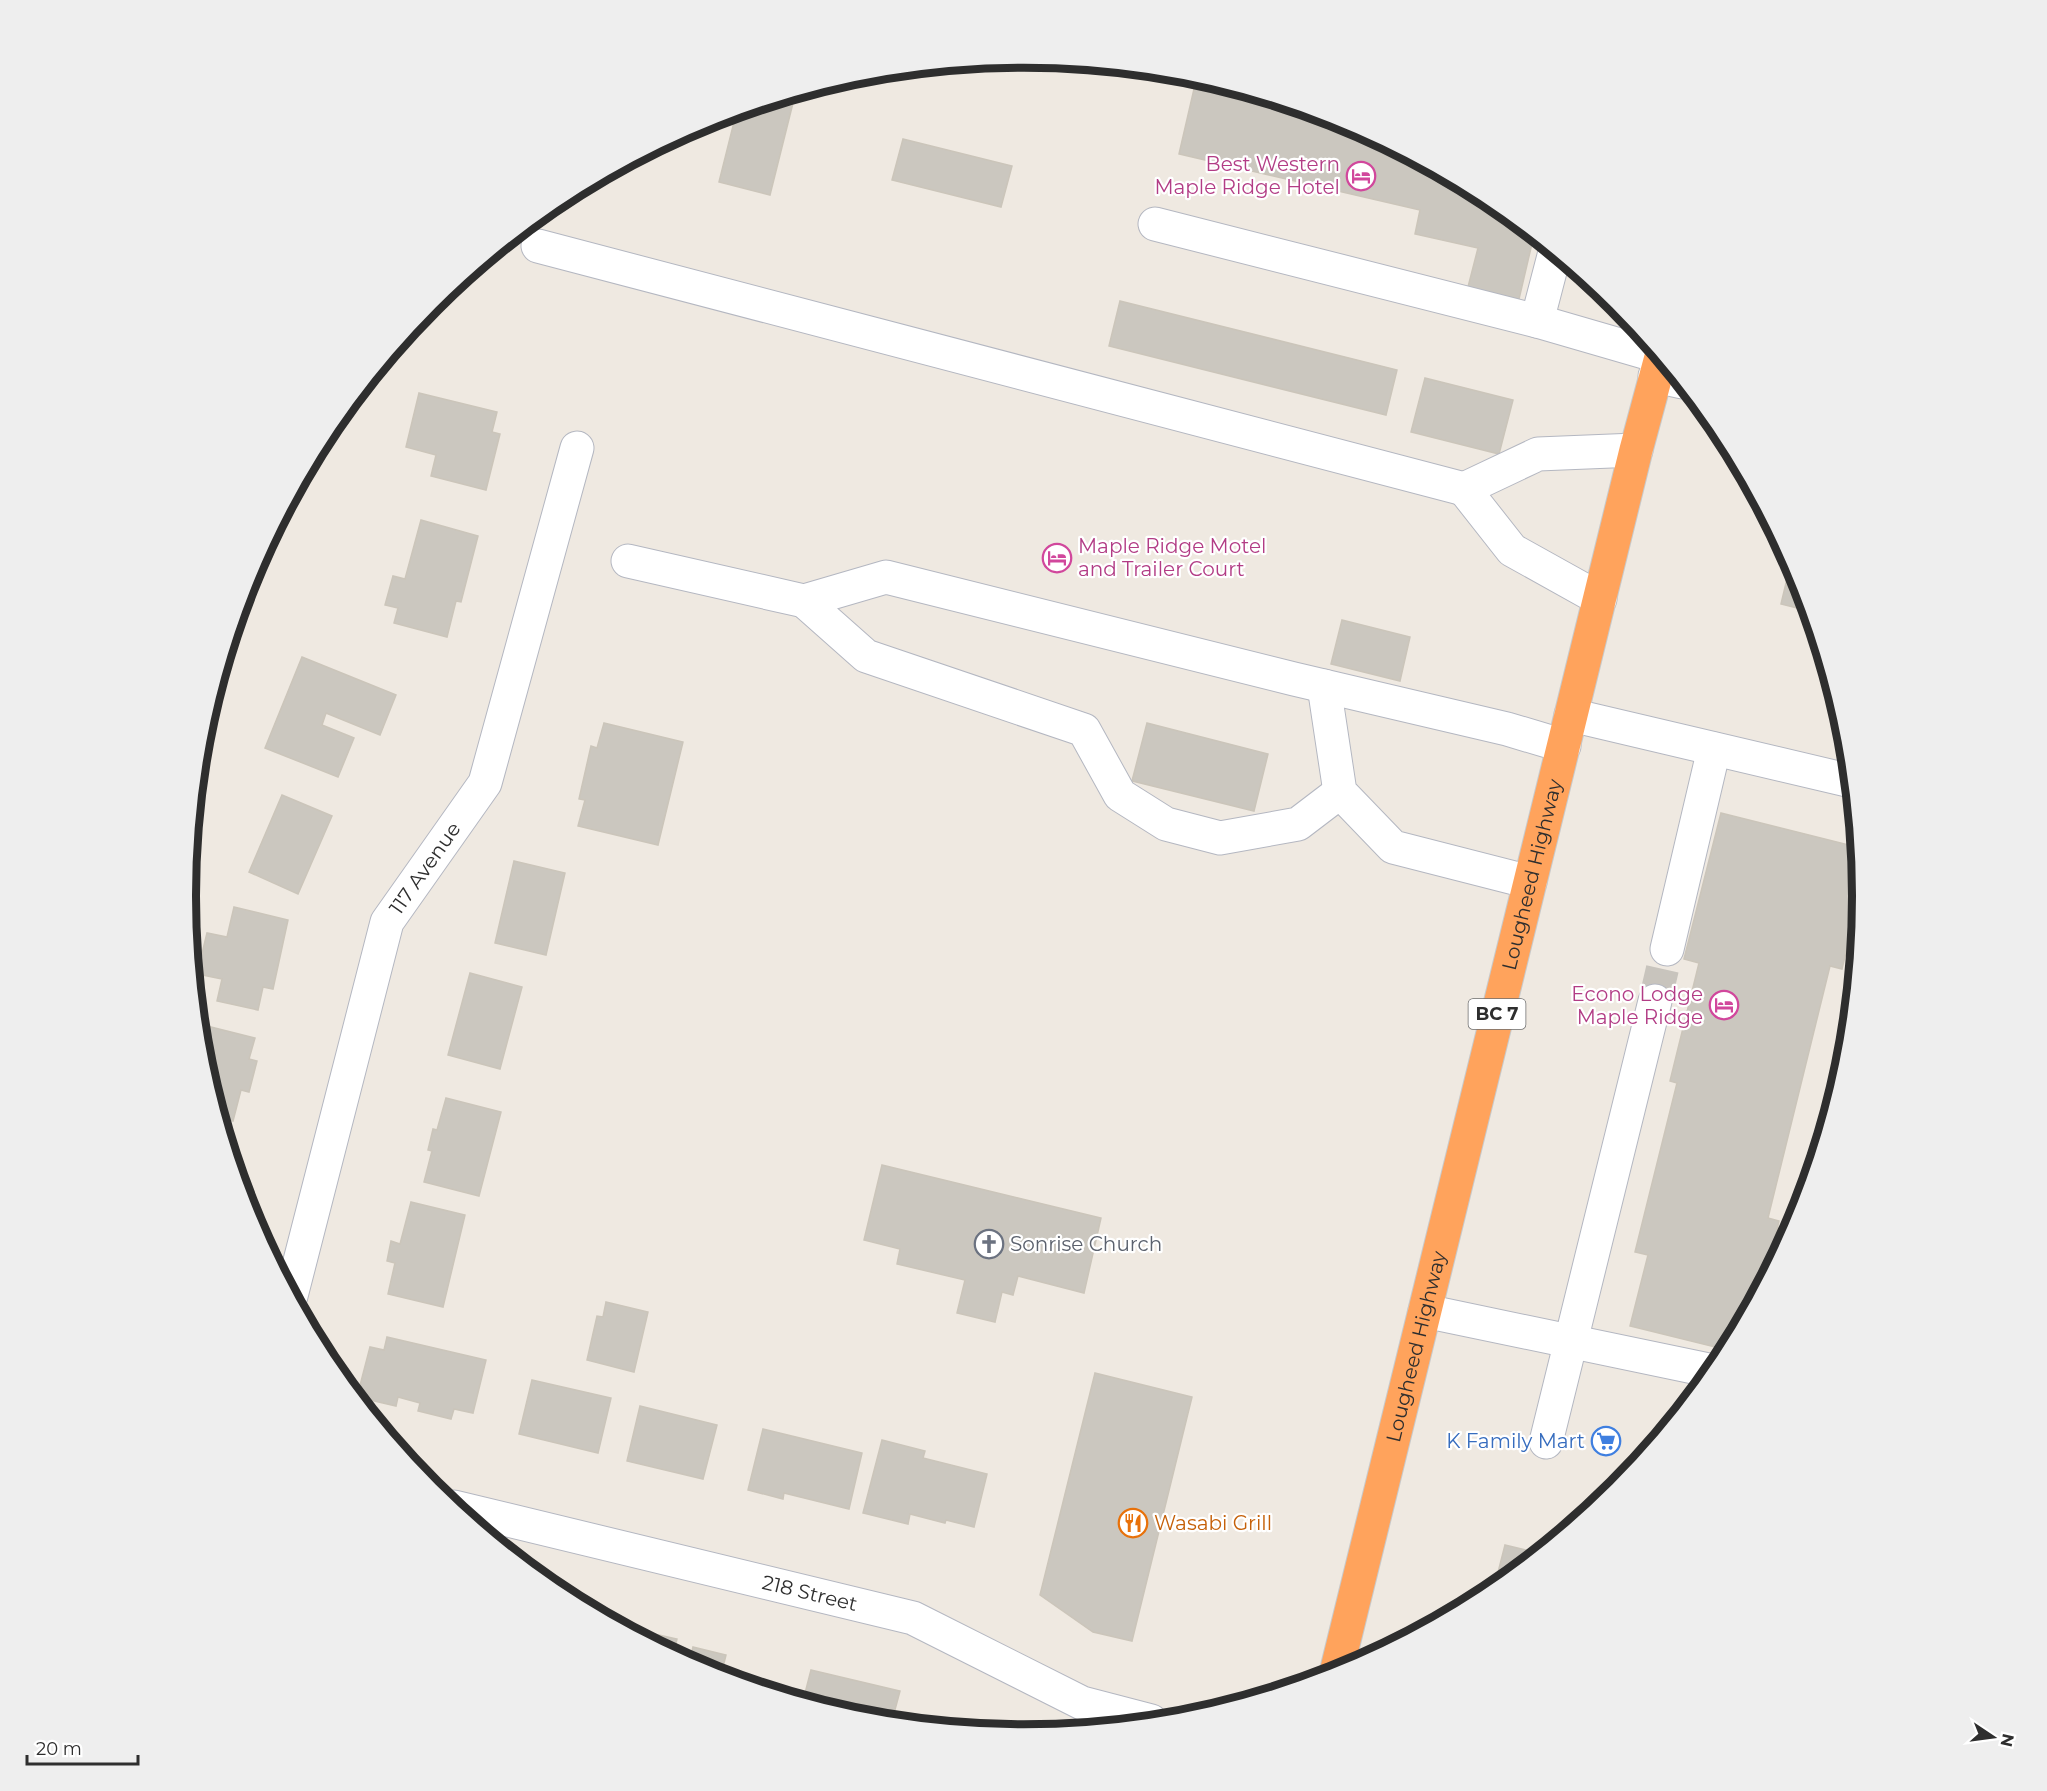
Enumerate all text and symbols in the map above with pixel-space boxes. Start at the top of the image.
place label: Best Western Maple Ridge Hotel [1154,152,1340,199]
hotel icon: Best Western Maple Ridge Hotel [1345,160,1377,192]
place label: Maple Ridge Motel and Trailer Court [1078,534,1266,581]
hotel icon: Maple Ridge Motel and Trailer Court [1041,542,1073,574]
street label: Lougheed Highway [1497,776,1567,973]
street label: 117 Avenue [384,818,466,919]
place label: Econo Lodge Maple Ridge [1571,982,1703,1029]
hotel icon: Econo Lodge Maple Ridge [1708,989,1740,1021]
road number: BC 7 [1468,999,1526,1029]
church icon: Sonrise Church [973,1228,1005,1260]
place label: Sonrise Church [1010,1232,1162,1256]
street label: Lougheed Highway [1381,1248,1451,1445]
supermarket icon: K Family Mart [1590,1425,1622,1457]
place label: K Family Mart [1446,1429,1585,1453]
restaurant icon: Wasabi Grill [1117,1507,1149,1539]
place label: Wasabi Grill [1154,1511,1272,1535]
street label: 218 Street [760,1570,860,1616]
north arrow [1963,1707,2023,1767]
scale bar [27,1728,138,1766]
text: N [1996,1732,2018,1749]
text: 20 m [36,1738,82,1760]

